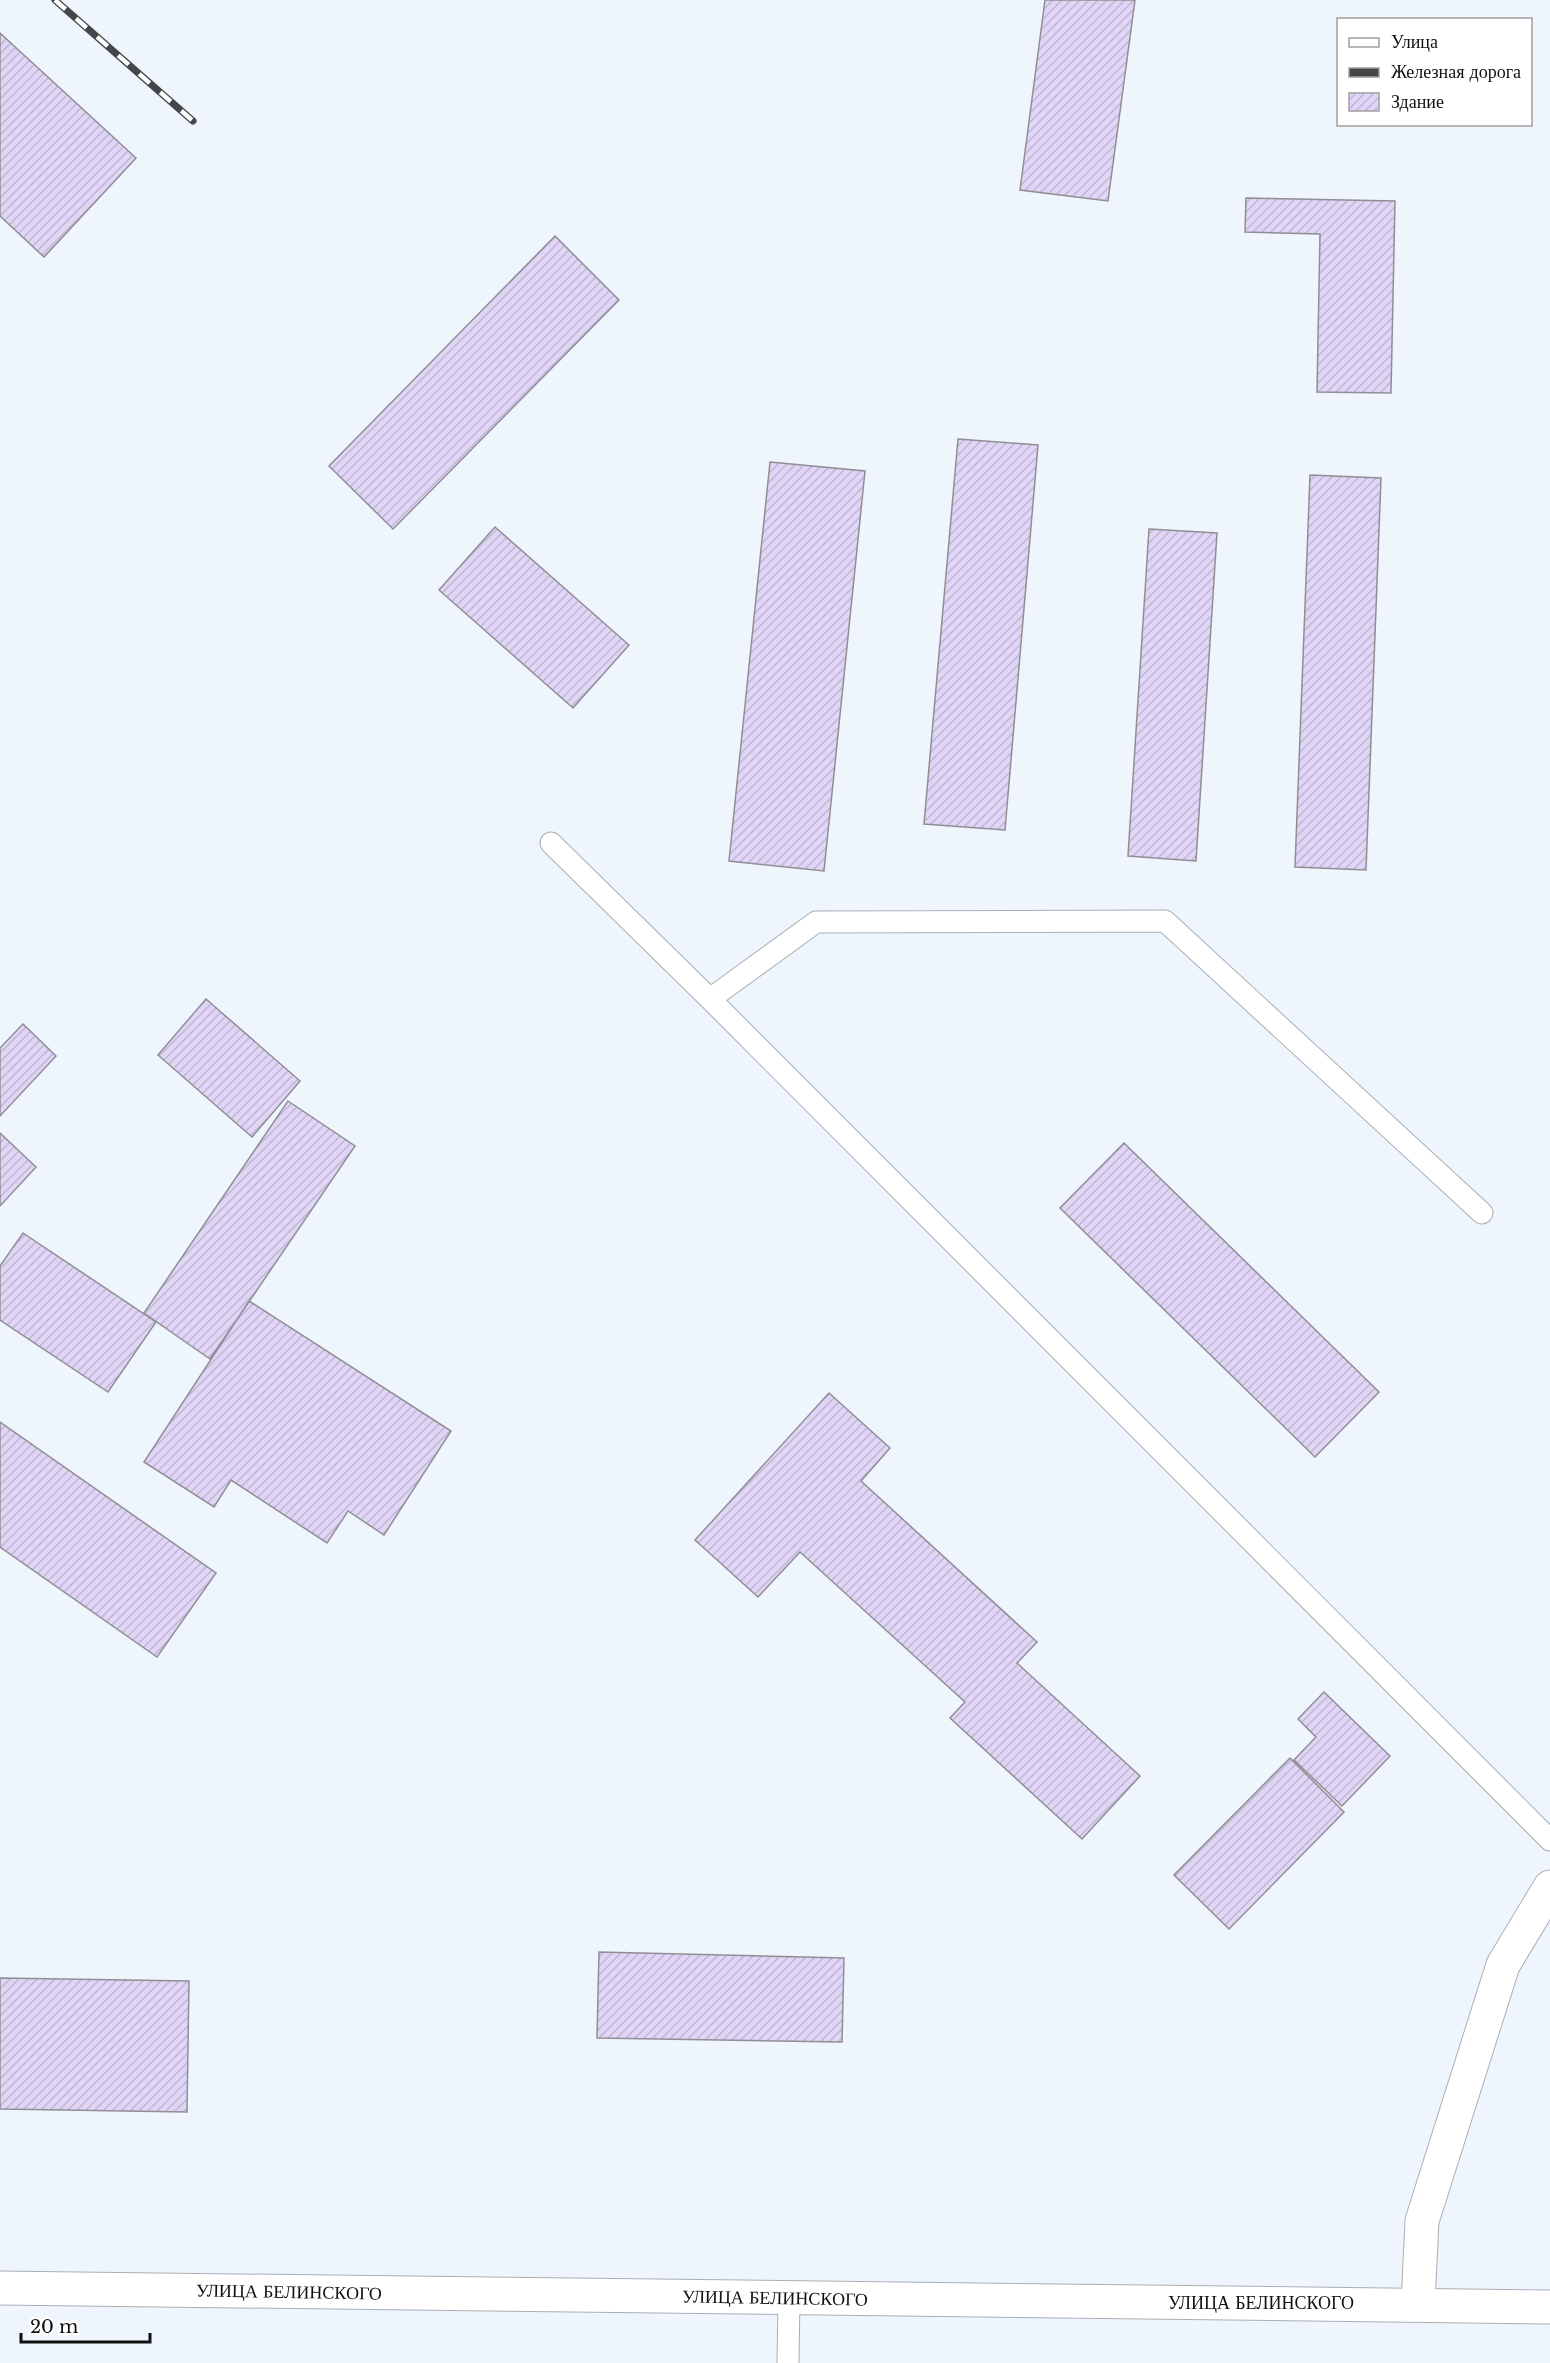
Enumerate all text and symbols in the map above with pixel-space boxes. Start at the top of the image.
legend [1337,18,1532,126]
text: Улица [1391,31,1438,53]
text: Железная дорога [1391,61,1521,83]
text: Здание [1391,91,1444,113]
street label: УЛИЦА БЕЛИНСКОГО [196,2279,382,2305]
street label: УЛИЦА БЕЛИНСКОГО [682,2285,868,2311]
street label: УЛИЦА БЕЛИНСКОГО [1168,2292,1354,2314]
scale bar [21,2306,150,2344]
text: 20 m [30,2316,78,2338]

